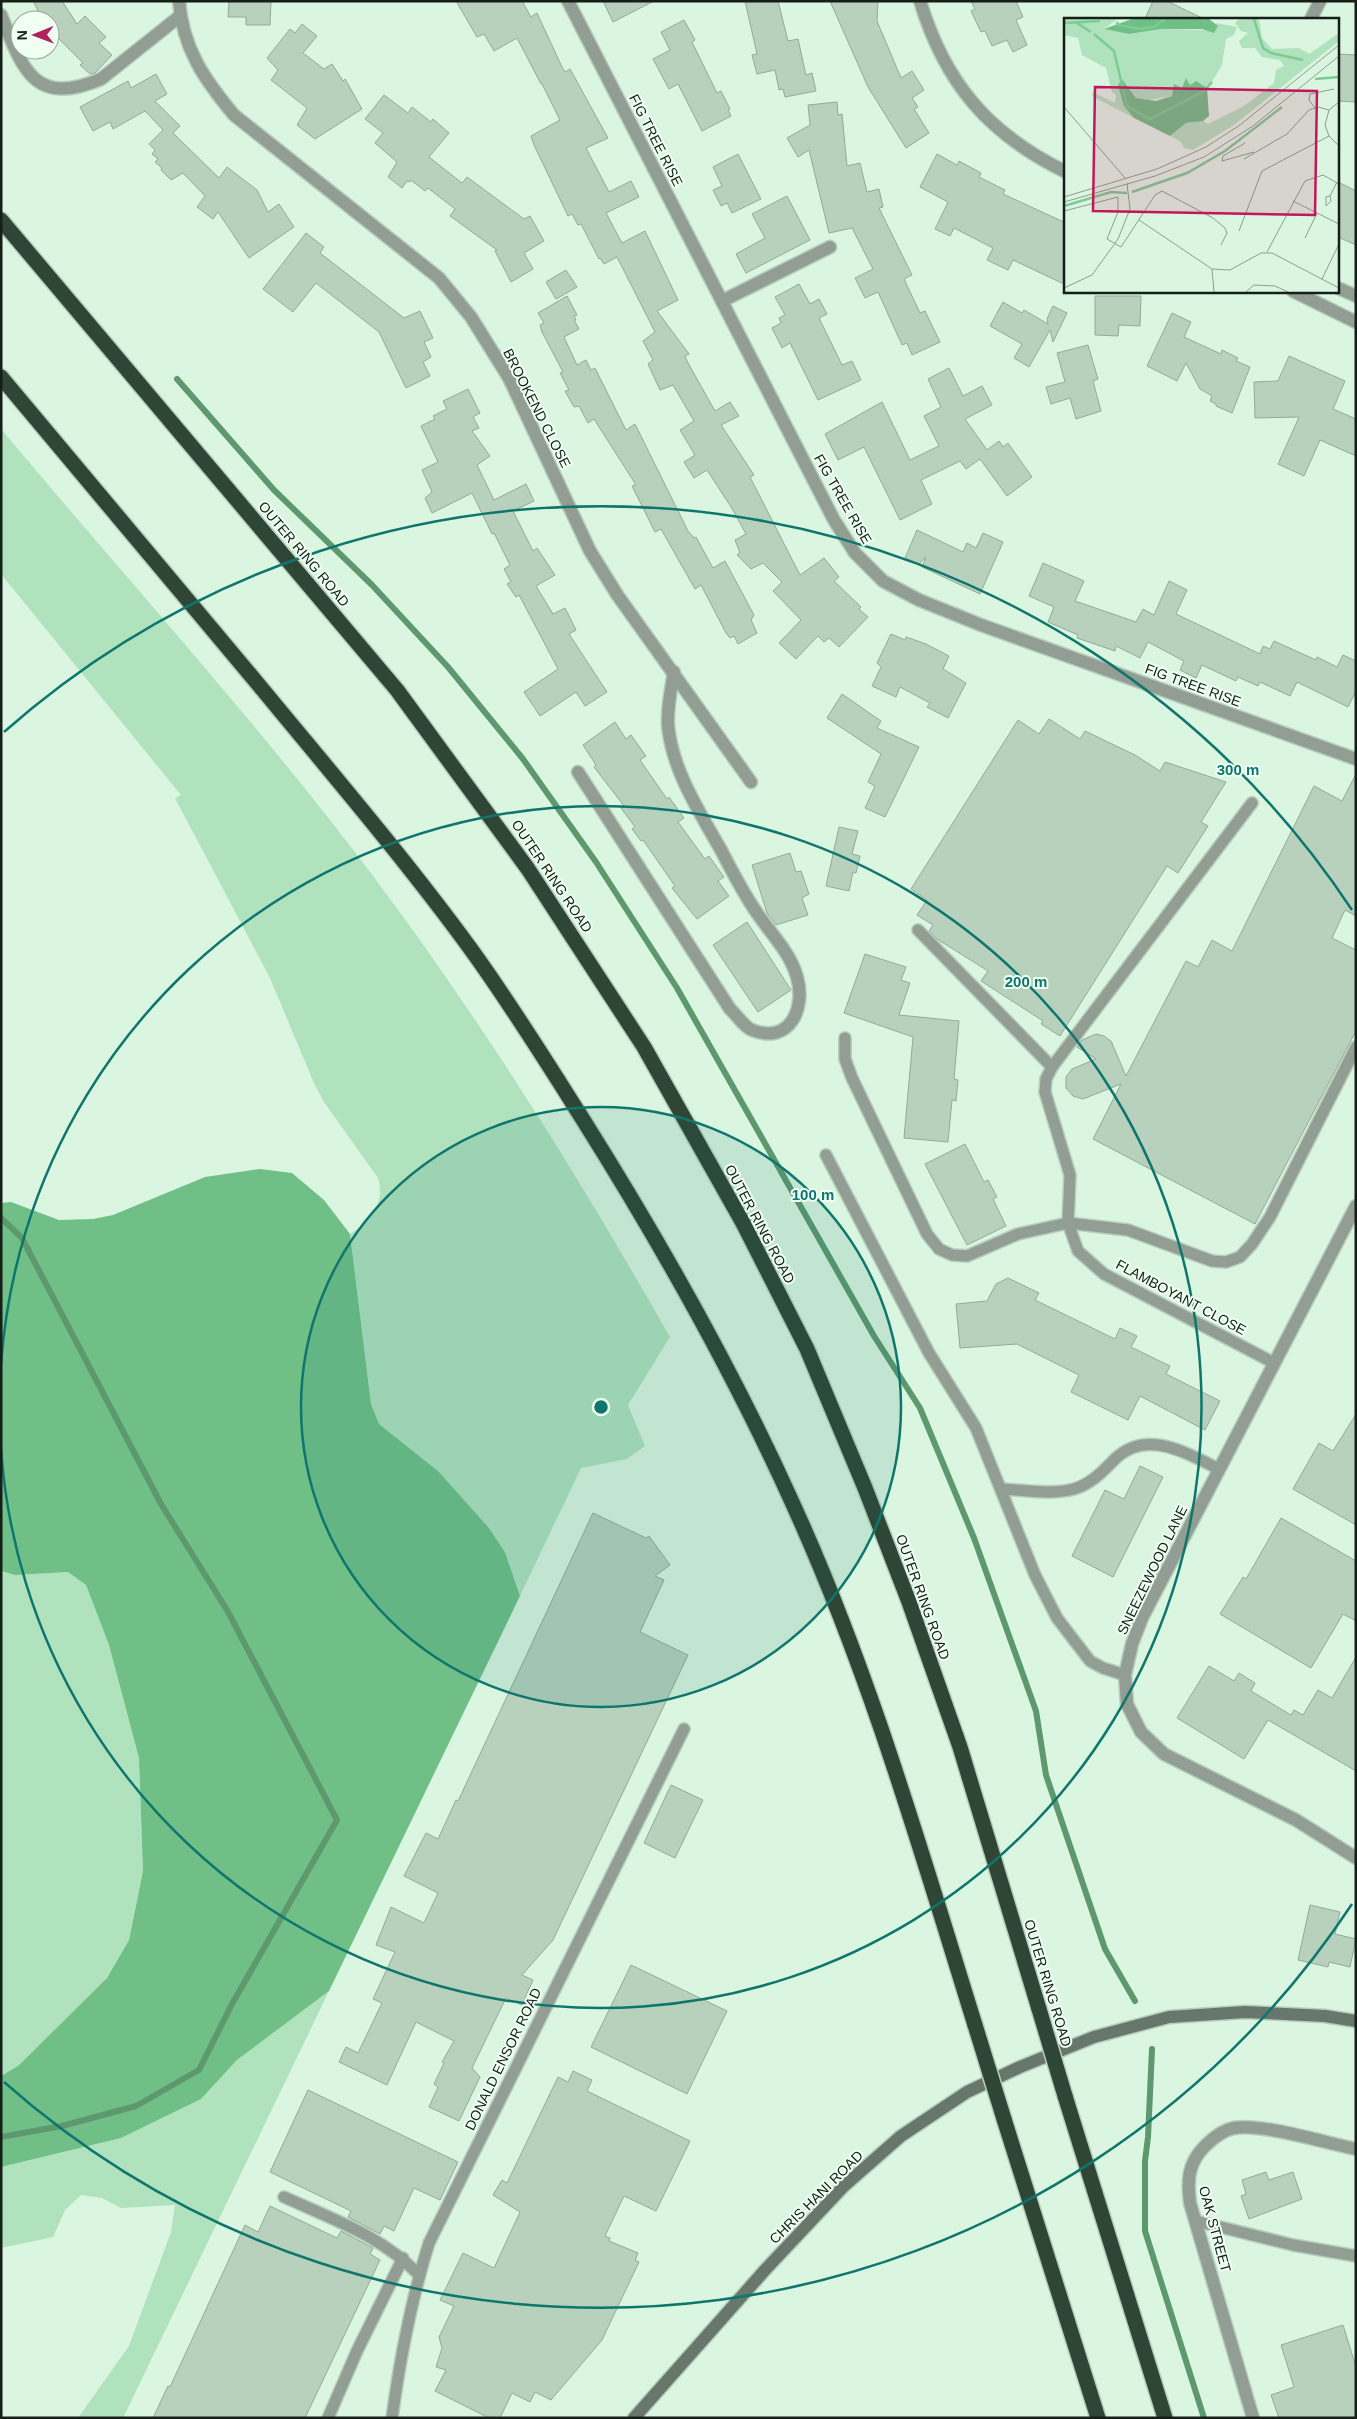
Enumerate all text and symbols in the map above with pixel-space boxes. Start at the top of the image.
north arrow [10,10,60,60]
inset map [1064,18,1340,292]
text: N [14,30,30,40]
street label: FIG TREE RISE [626,91,686,189]
street label: BROOKEND CLOSE [500,346,574,470]
street label: FIG TREE RISE [811,451,875,547]
street label: OUTER RING ROAD [255,498,353,610]
street label: FIG TREE RISE [1143,660,1243,710]
text: 300 m [1217,761,1259,778]
street label: OUTER RING ROAD [508,817,596,935]
text: 200 m [1005,973,1047,990]
street label: OUTER RING ROAD [722,1162,798,1286]
text: 100 m [792,1186,834,1203]
street label: FLAMBOYANT CLOSE [1113,1256,1249,1338]
centre of rings [592,1398,610,1416]
street label: SNEEZEWOOD LANE [1114,1503,1190,1637]
street label: OUTER RING ROAD [893,1532,953,1662]
street label: OUTER RING ROAD [1021,1917,1075,2049]
street label: DONALD ENSOR ROAD [462,1985,544,2133]
street label: CHRIS HANI ROAD [766,2147,866,2247]
street label: OAK STREET [1196,2184,1234,2274]

